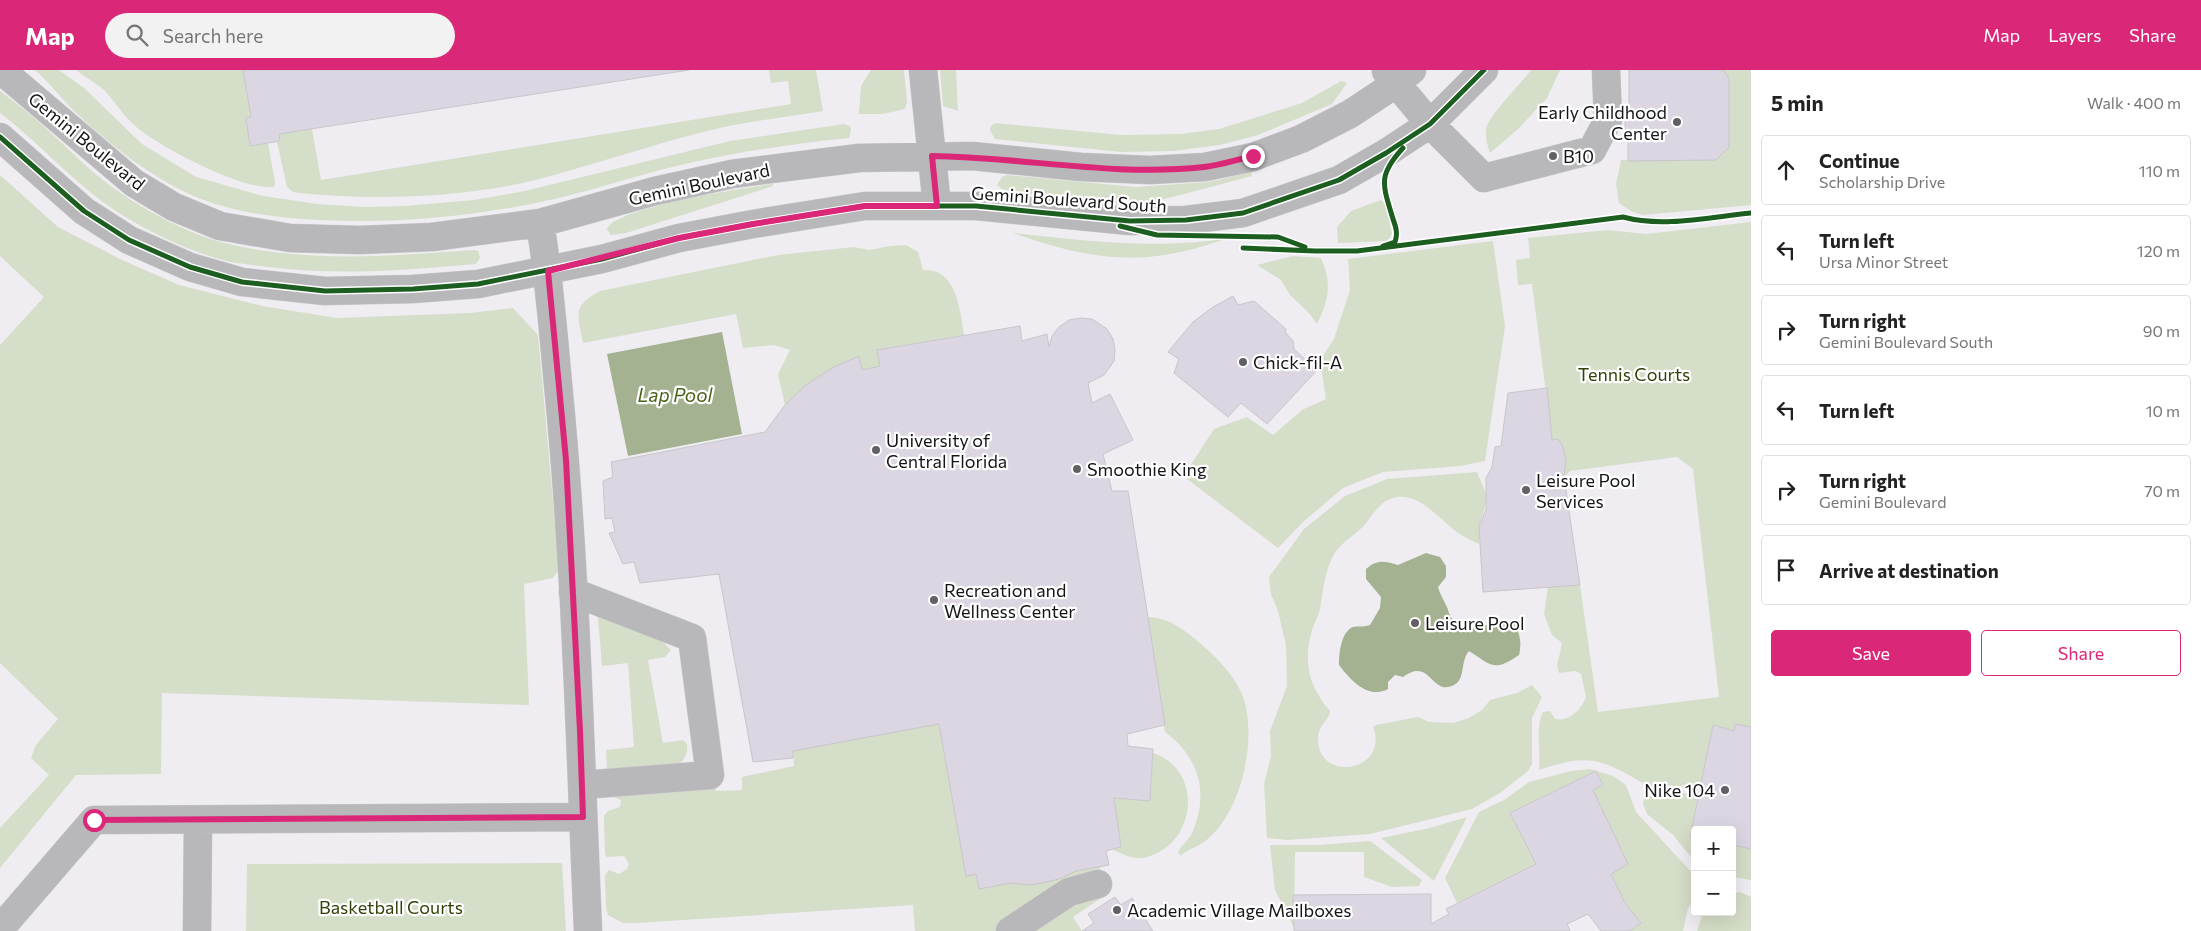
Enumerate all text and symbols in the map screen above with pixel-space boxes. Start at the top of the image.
search box [105,13,455,58]
text: Map [25,21,75,50]
icon: search [123,21,151,49]
text: Search here [163,24,263,47]
text: Map [1983,24,2020,46]
text: Layers [2048,24,2101,46]
text: Share [2129,24,2176,46]
street label: Gemini Boulevard [24,87,150,195]
text: 5 min [1771,90,1824,115]
text: Walk · 400 m [2087,93,2181,112]
place label: Early Childhood Center [1538,101,1667,144]
marker: Early Childhood Center [1671,116,1683,128]
route end [1242,145,1265,168]
place label: B10 [1563,145,1594,167]
text: Continue [1819,149,1899,172]
marker: B10 [1547,150,1559,162]
icon: ahead [1772,156,1800,184]
street label: Gemini Boulevard [627,158,771,210]
text: 110 m [2139,161,2180,180]
text: Scholarship Drive [1819,172,1945,191]
street label: Gemini Boulevard South [971,181,1167,217]
text: Turn left [1819,229,1894,252]
icon: left [1772,236,1800,264]
text: 120 m [2137,241,2180,260]
text: Ursa Minor Street [1819,252,1948,271]
text: Turn right [1819,309,1906,332]
icon: right [1772,316,1800,344]
text: 90 m [2143,321,2180,340]
text: Gemini Boulevard South [1819,332,1993,351]
place label: Chick-fil-A [1253,351,1342,373]
marker: Chick-fil-A [1237,356,1249,368]
park label: Tennis Courts [1578,363,1690,385]
water label: Lap Pool [638,383,714,406]
icon: left [1772,396,1800,424]
text: Turn left [1819,399,1894,422]
text: 10 m [2146,401,2180,420]
place label: University of Central Florida [886,429,1007,472]
marker: University of Central Florida [870,444,882,456]
place label: Smoothie King [1087,458,1207,480]
marker: Smoothie King [1071,463,1083,475]
place label: Leisure Pool Services [1536,469,1636,512]
text: Turn right [1819,469,1906,492]
icon: right [1772,476,1800,504]
text: 70 m [2144,481,2180,500]
marker: Leisure Pool Services [1520,484,1532,496]
text: Gemini Boulevard [1819,492,1946,511]
icon: arrive [1772,556,1800,584]
text: Arrive at destination [1819,559,1999,582]
place label: Recreation and Wellness Center [944,579,1075,622]
marker: Recreation and Wellness Center [928,594,940,606]
place label: Leisure Pool [1425,612,1525,634]
marker: Leisure Pool [1409,617,1421,629]
button: Save [1771,630,1971,676]
button: Share [1981,630,2181,676]
place label: Nike 104 [1644,779,1715,801]
marker: Nike 104 [1719,784,1731,796]
route start [83,809,106,832]
map controls [1691,826,1736,916]
button: + [1691,826,1736,871]
button: − [1691,871,1736,916]
park label: Basketball Courts [319,896,463,918]
place label: Academic Village Mailboxes [1127,899,1351,921]
marker: Academic Village Mailboxes [1111,904,1123,916]

